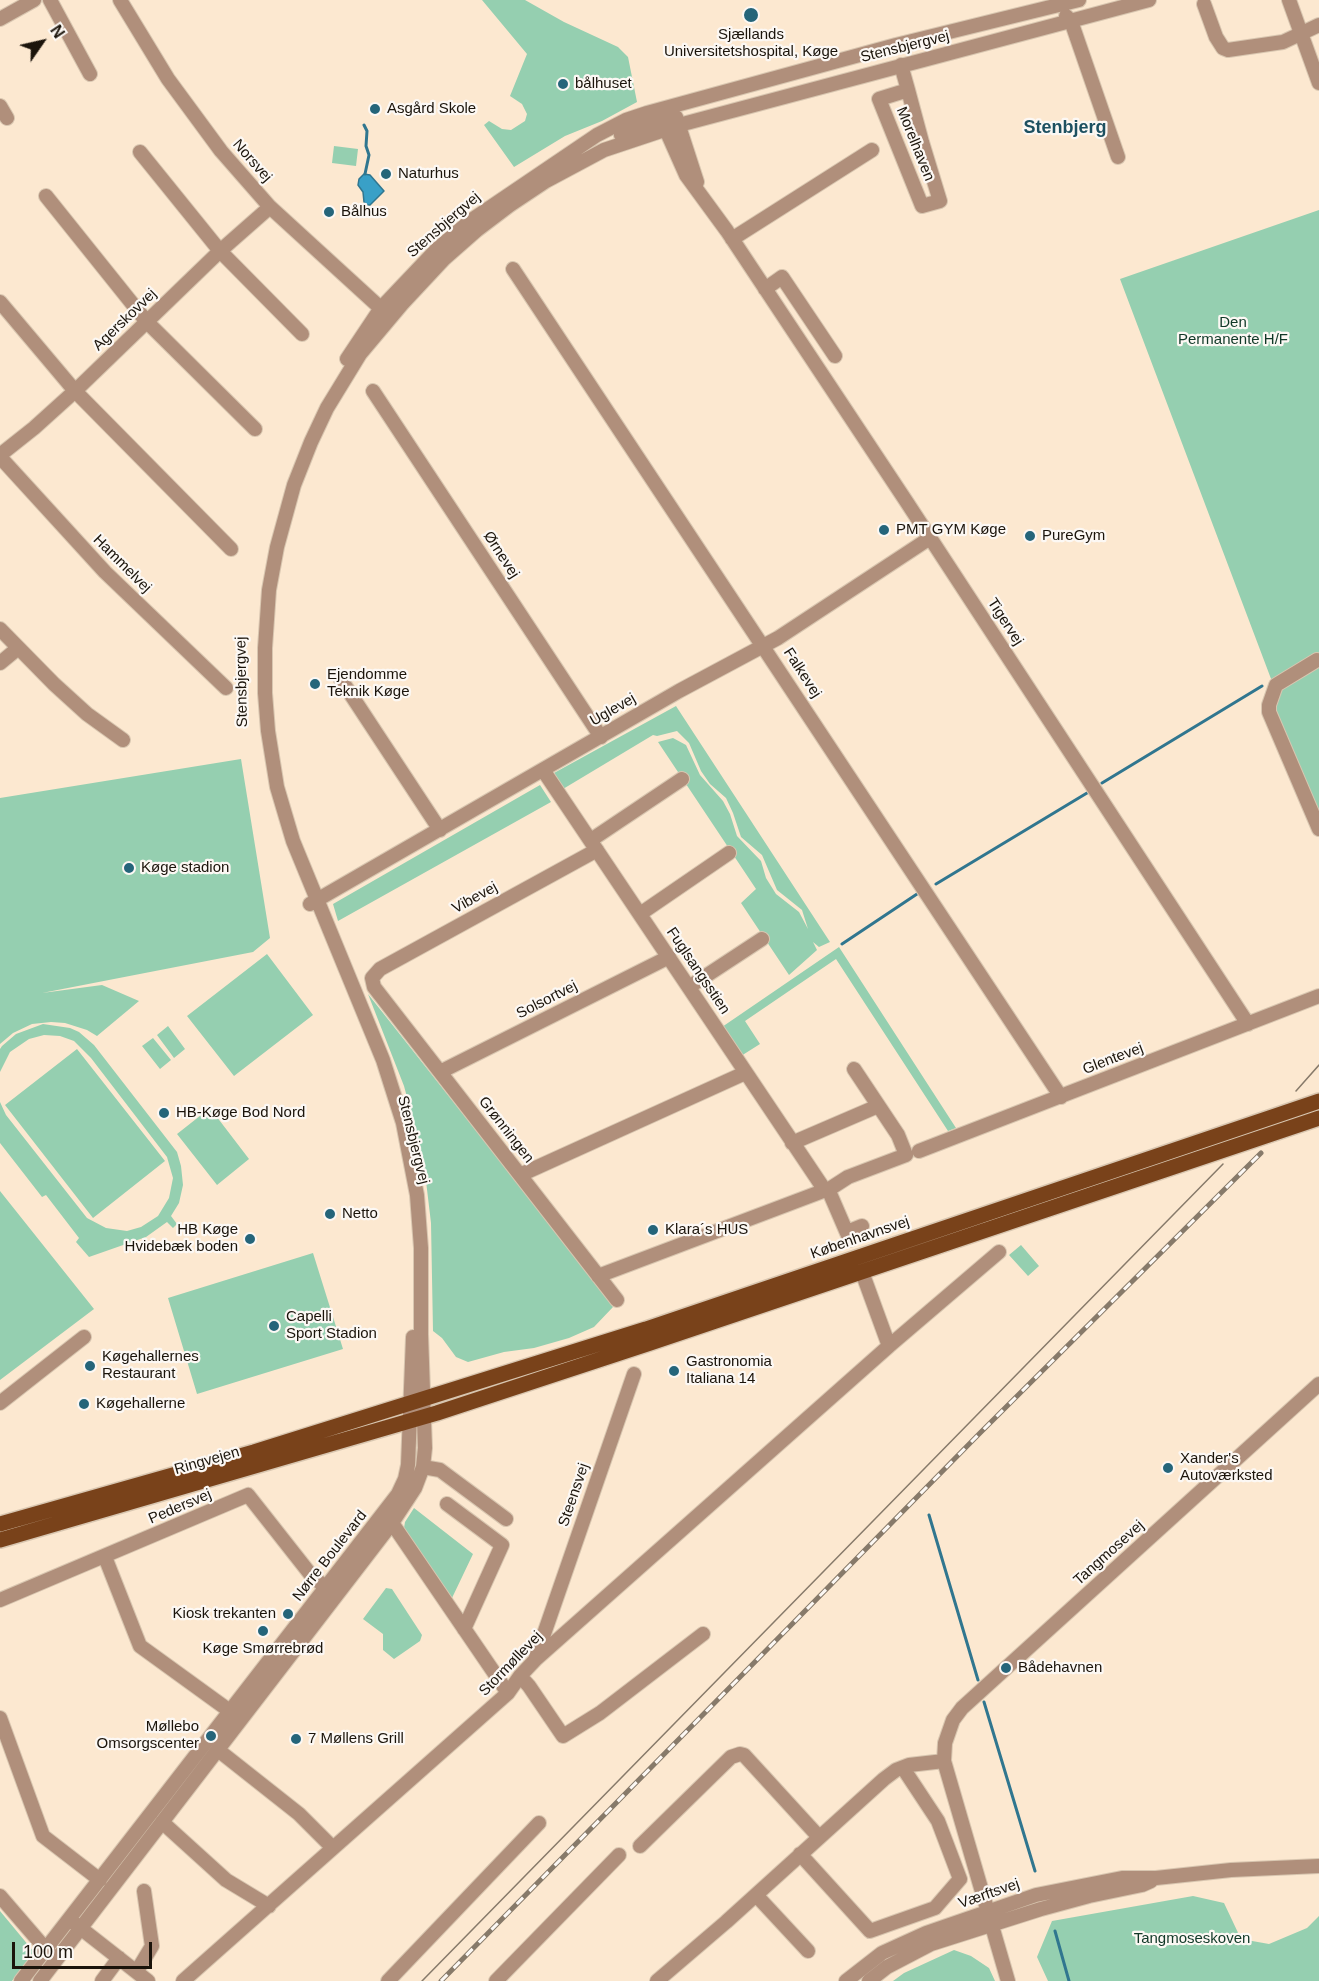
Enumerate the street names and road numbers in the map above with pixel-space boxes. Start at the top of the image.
street label: Stensbjergvej [859,27,951,67]
street label: Morelhaven [892,104,938,184]
street label: Norsvej [229,136,275,186]
street label: Stensbjergvej [404,188,484,262]
street label: Agerskovvej [89,285,161,355]
street label: Ørnevej [479,528,523,582]
street label: Hammelvej [89,531,155,597]
street label: Tigervej [983,595,1027,649]
street label: Stensbjergvej [232,636,252,728]
street label: Falkevej [779,645,825,701]
street label: Uglevej [587,690,639,730]
street label: Vibevej [449,878,501,918]
street label: Fuglsangsstien [662,924,734,1018]
street label: Solsortvej [514,977,580,1023]
street label: Glentevej [1080,1039,1146,1079]
street label: Grønningen [475,1093,537,1167]
street label: Stensbjergvej [393,1094,433,1186]
street label: Københavnsvej [808,1213,912,1263]
street label: Ringvejen [172,1443,242,1479]
street label: Steensvej [555,1461,593,1529]
street label: Pedersvej [146,1486,214,1528]
street label: Nørre Boulevard [289,1507,371,1605]
street label: Tangmosevej [1070,1517,1148,1589]
street label: Stormøllevej [476,1628,546,1700]
street label: Værftsvej [956,1875,1022,1913]

